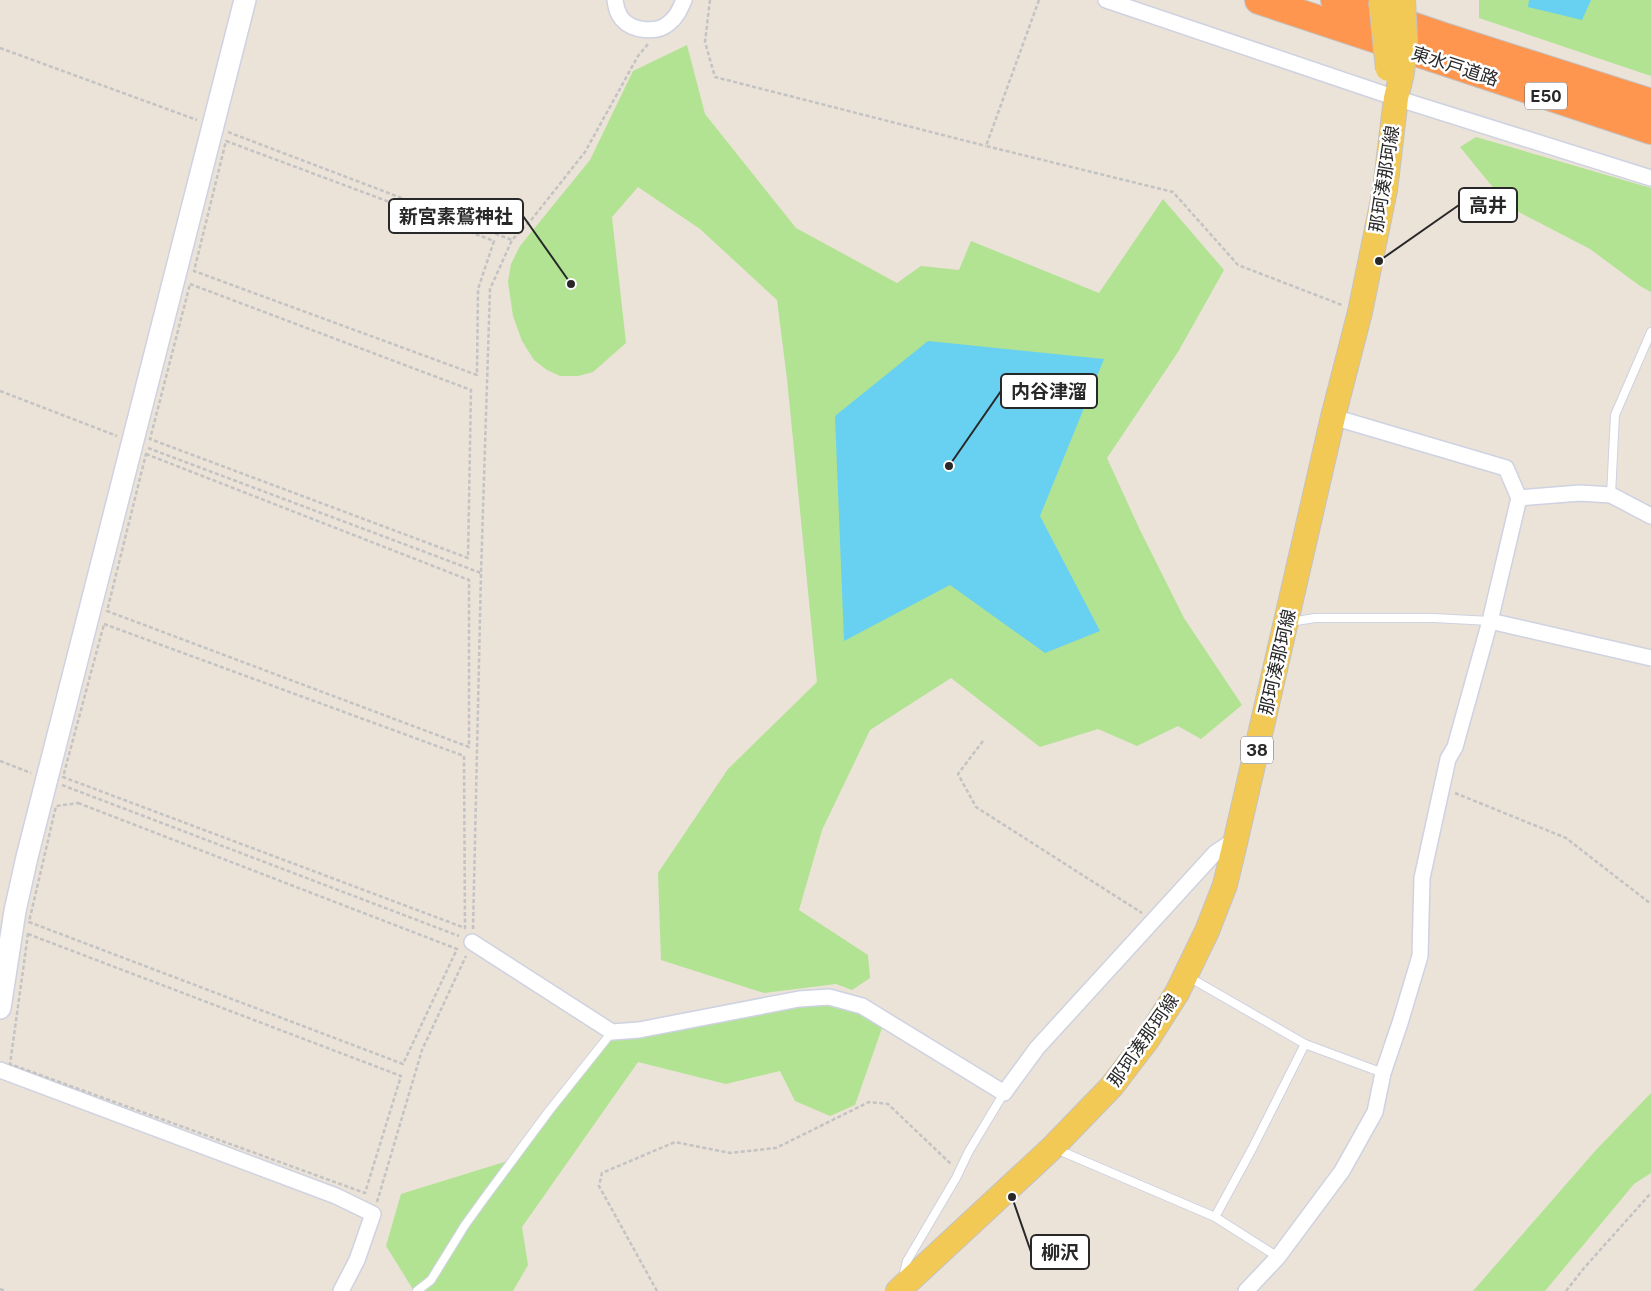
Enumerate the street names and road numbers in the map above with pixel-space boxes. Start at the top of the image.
street label: 東水戸道路 [1409,42,1501,90]
road number: E50 [1525,82,1567,110]
street label: 那珂湊那珂線 [1365,124,1403,234]
street label: 那珂湊那珂線 [1255,607,1299,717]
road number: 38 [1241,736,1273,764]
street label: 那珂湊那珂線 [1103,990,1183,1090]

